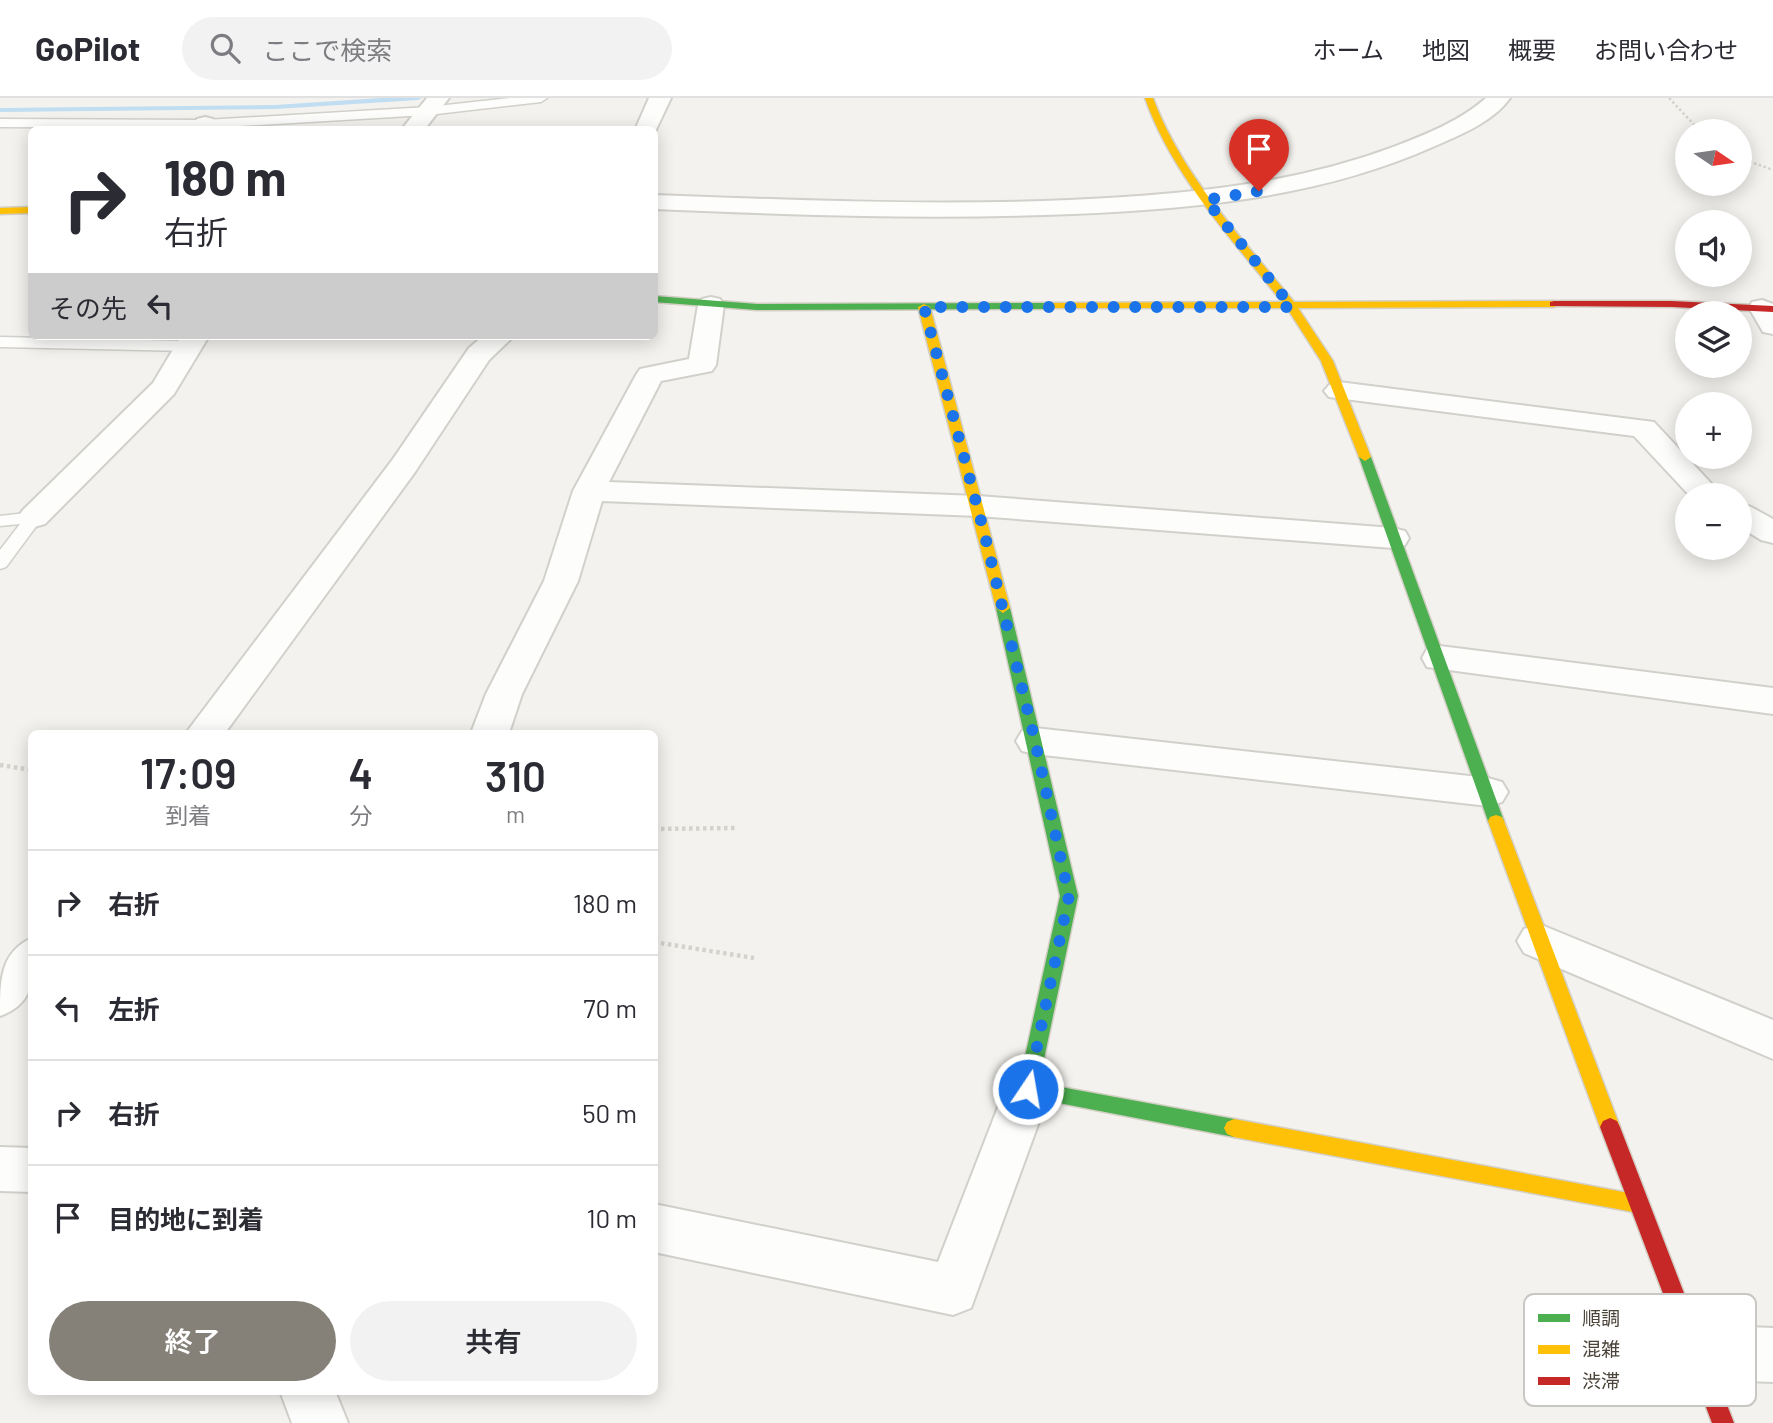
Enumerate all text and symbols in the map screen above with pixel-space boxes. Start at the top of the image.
search box [182,17,672,80]
text: GoPilot [35,28,140,68]
icon: search [206,29,244,67]
text: ここで検索 [262,34,392,65]
text: ホーム [1313,35,1384,64]
text: 地図 [1422,35,1470,64]
text: 概要 [1508,35,1556,64]
text: お問い合わせ [1594,35,1738,64]
pin [1229,119,1289,191]
north arrow [1675,119,1752,196]
map controls [1675,119,1752,560]
icon: arrive [1240,130,1278,168]
text: 180 m [164,147,287,206]
icon: right [49,154,140,245]
button: sound [1675,210,1752,287]
text: 右折 [164,212,228,250]
icon: left [141,287,179,325]
text: その先 [49,292,127,323]
button: layers [1675,301,1752,378]
button: + [1675,392,1752,469]
button: − [1675,483,1752,560]
text: 17:09 [140,747,236,797]
text: 4 [348,747,373,797]
text: 310 [485,750,546,800]
text: m [506,800,525,828]
text: 到着 [165,801,211,829]
text: 分 [349,801,372,829]
icon: right [49,884,87,922]
text: 180 m [573,887,637,918]
text: 右折 [108,888,160,919]
icon: left [49,989,87,1027]
text: 70 m [583,992,637,1023]
text: 左折 [108,993,160,1024]
position arrow [991,1052,1065,1126]
icon: right [49,1094,87,1132]
text: 50 m [582,1097,637,1128]
text: 右折 [108,1098,160,1129]
icon: arrive [49,1199,87,1237]
text: 10 m [587,1202,637,1233]
text: 目的地に到着 [108,1203,264,1234]
legend [1524,1294,1756,1406]
button: 終了 [49,1301,336,1381]
button: 共有 [350,1301,637,1381]
text: 順調 [1582,1306,1620,1329]
text: 混雑 [1582,1337,1620,1360]
text: 渋滞 [1582,1369,1620,1392]

